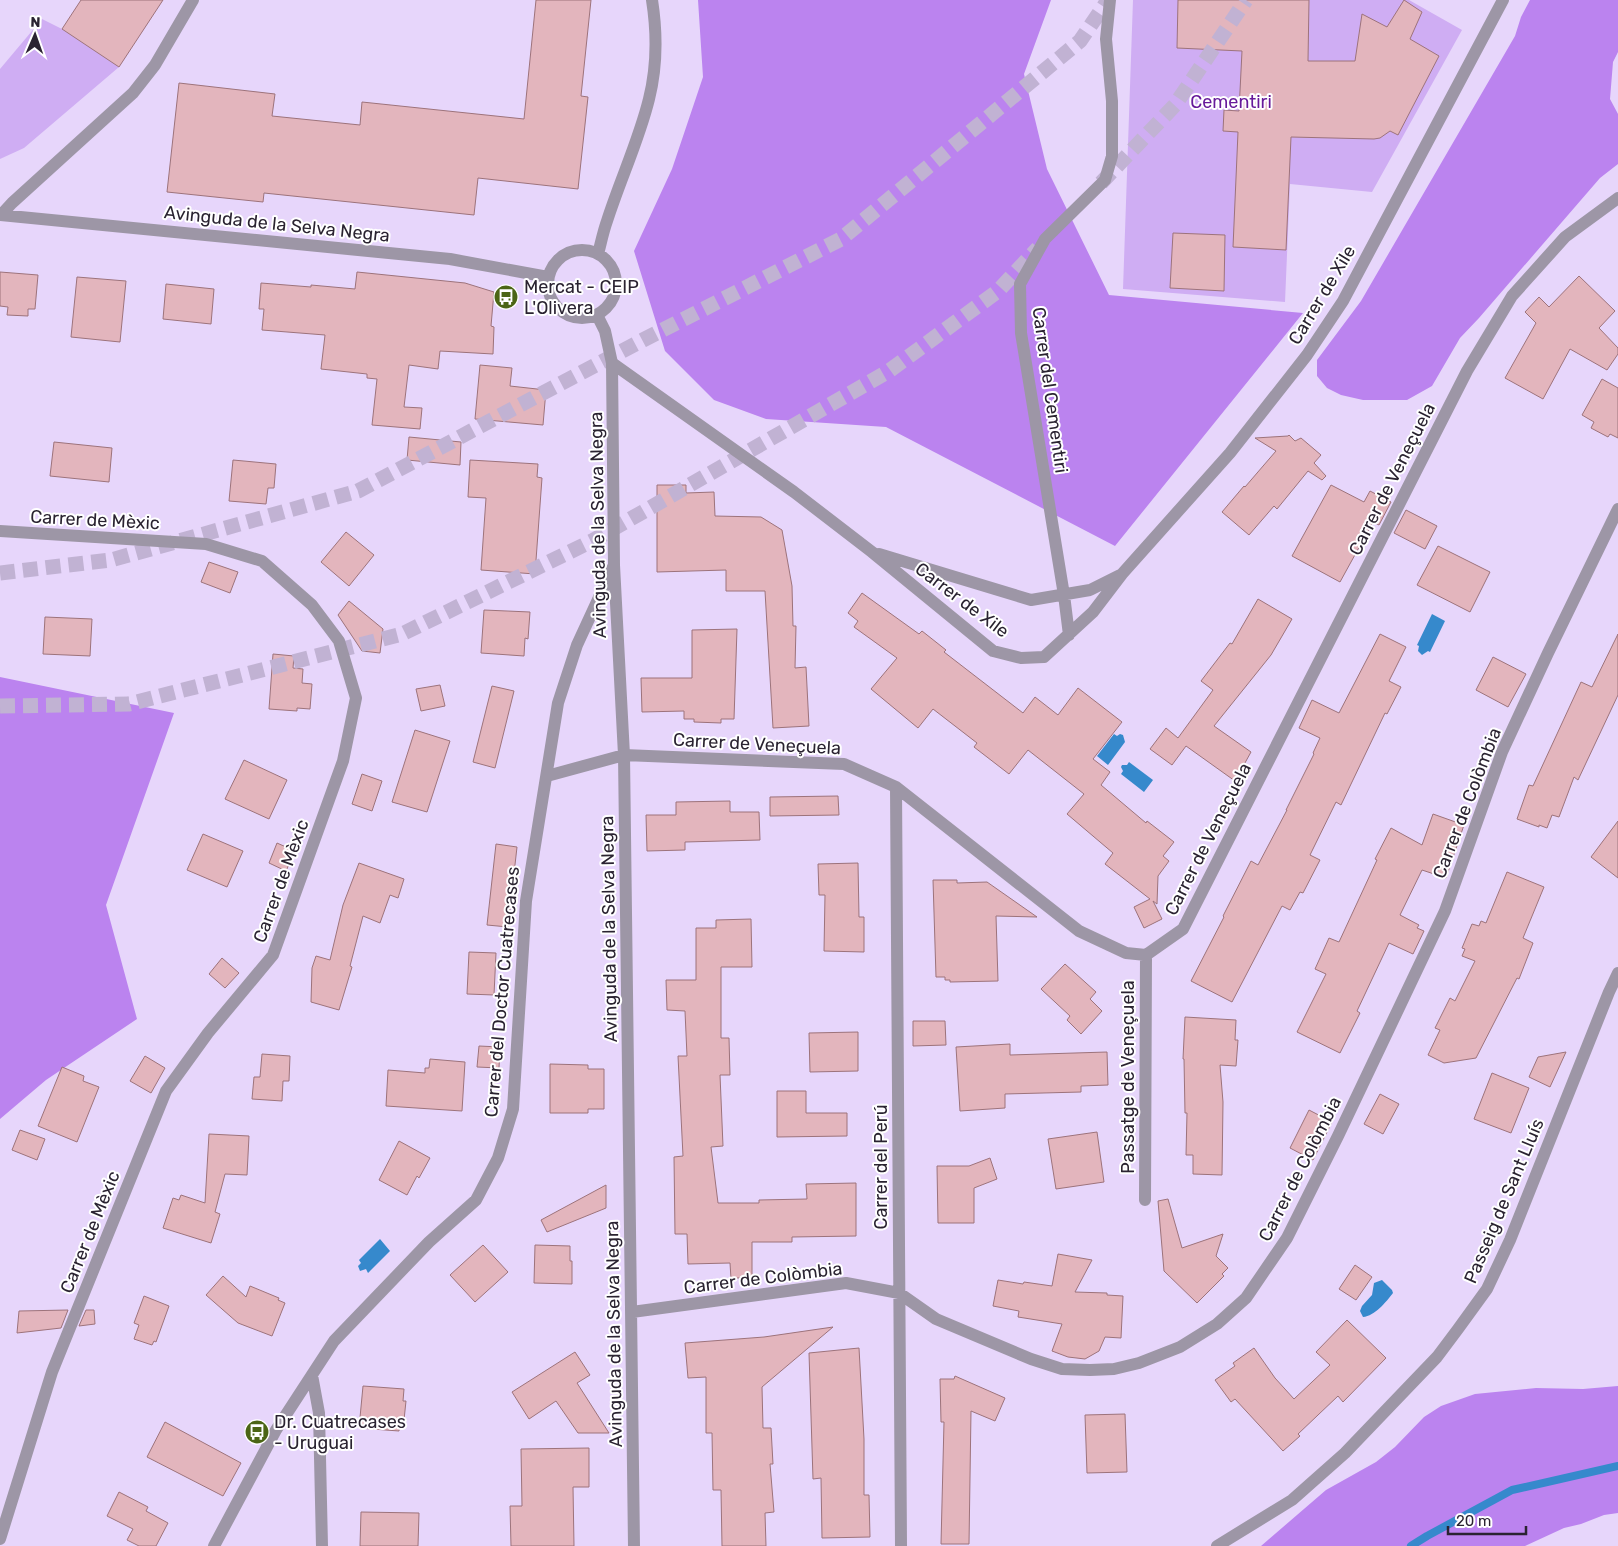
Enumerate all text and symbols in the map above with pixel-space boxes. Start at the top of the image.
north arrow [10,10,60,60]
text: N [30,14,41,31]
park label: Cementiri [1190,91,1272,113]
street label: Avinguda de la Selva Negra [163,201,391,247]
street label: Carrer de Xile [1284,241,1360,349]
place label: Mercat - CEIP L'Olivera [524,276,639,319]
bus stop icon: Mercat - CEIP L'Olivera [493,284,519,310]
street label: Carrer del Cementiri [1027,306,1073,474]
street label: Carrer de Veneçuela [1344,399,1440,559]
street label: Avinguda de la Selva Negra [585,411,611,639]
street label: Carrer de Mèxic [30,506,160,534]
street label: Carrer de Xile [911,558,1013,642]
street label: Carrer de Colòmbia [1428,725,1506,881]
street label: Carrer de Veneçuela [672,729,842,759]
street label: Carrer de Veneçuela [1160,759,1256,919]
street label: Avinguda de la Selva Negra [596,815,622,1043]
street label: Carrer de Mèxic [248,816,314,946]
street label: Carrer del Doctor Cuatrecases [480,866,524,1118]
street label: Passatge de Veneçuela [1117,980,1139,1174]
street label: Carrer de Colòmbia [1254,1093,1346,1245]
street label: Carrer del Perú [870,1104,892,1230]
street label: Passeig de Sant Lluís [1459,1115,1549,1287]
street label: Carrer de Mèxic [56,1168,125,1296]
street label: Avinguda de la Selva Negra [601,1220,627,1448]
street label: Carrer de Colòmbia [682,1257,844,1299]
place label: Dr. Cuatrecases - Uruguai [274,1411,406,1454]
bus stop icon: Dr. Cuatrecases - Uruguai [244,1419,270,1445]
scale bar [1448,1504,1526,1536]
text: 20 m [1456,1512,1491,1530]

